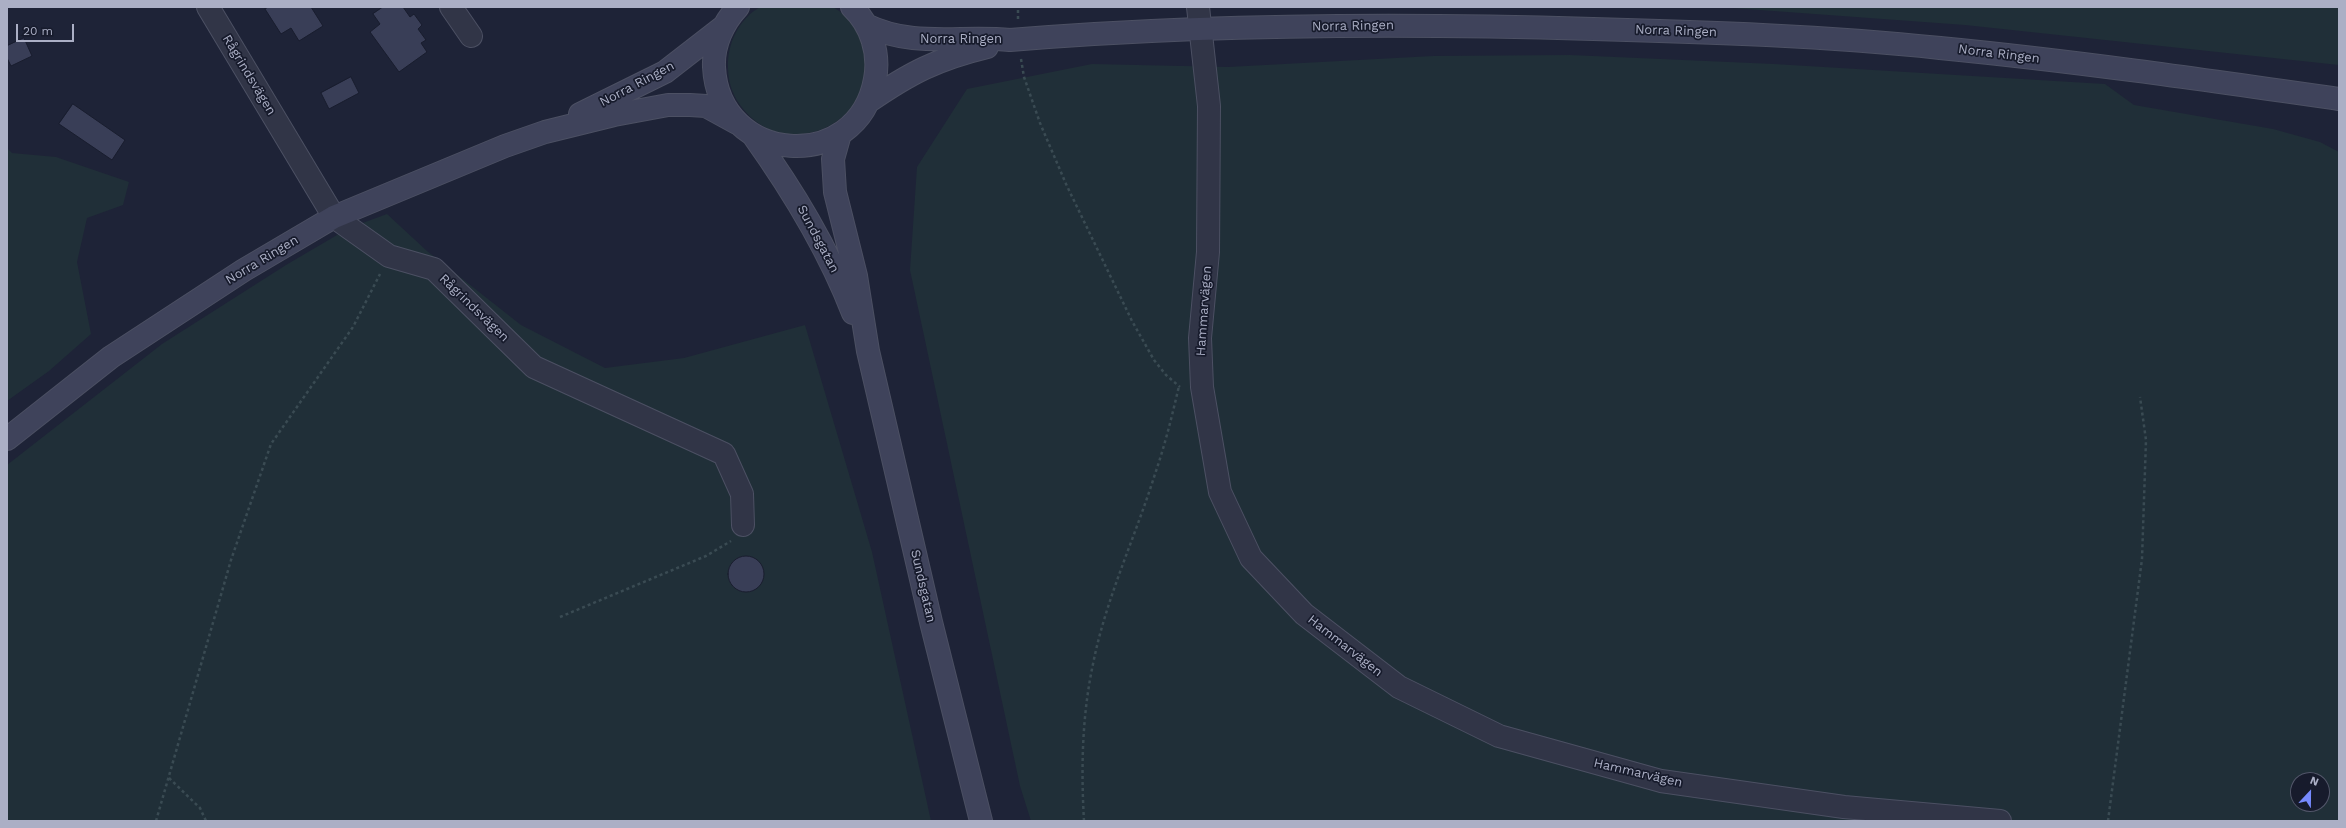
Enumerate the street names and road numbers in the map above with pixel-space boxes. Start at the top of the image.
street label: Norra Ringen [1312,17,1394,35]
street label: Norra Ringen [1635,22,1717,40]
street label: Norra Ringen [920,31,1002,47]
street label: Rågrindsvägen [219,32,279,118]
street label: Norra Ringen [1957,41,2041,67]
street label: Norra Ringen [597,58,677,110]
street label: Sundsgatan [794,203,842,275]
street label: Norra Ringen [223,232,301,288]
street label: Hammarvägen [1193,265,1215,357]
street label: Rågrindsvägen [436,271,512,345]
street label: Sundsgatan [907,548,939,624]
street label: Hammarvägen [1304,612,1386,680]
street label: Hammarvägen [1592,755,1684,791]

